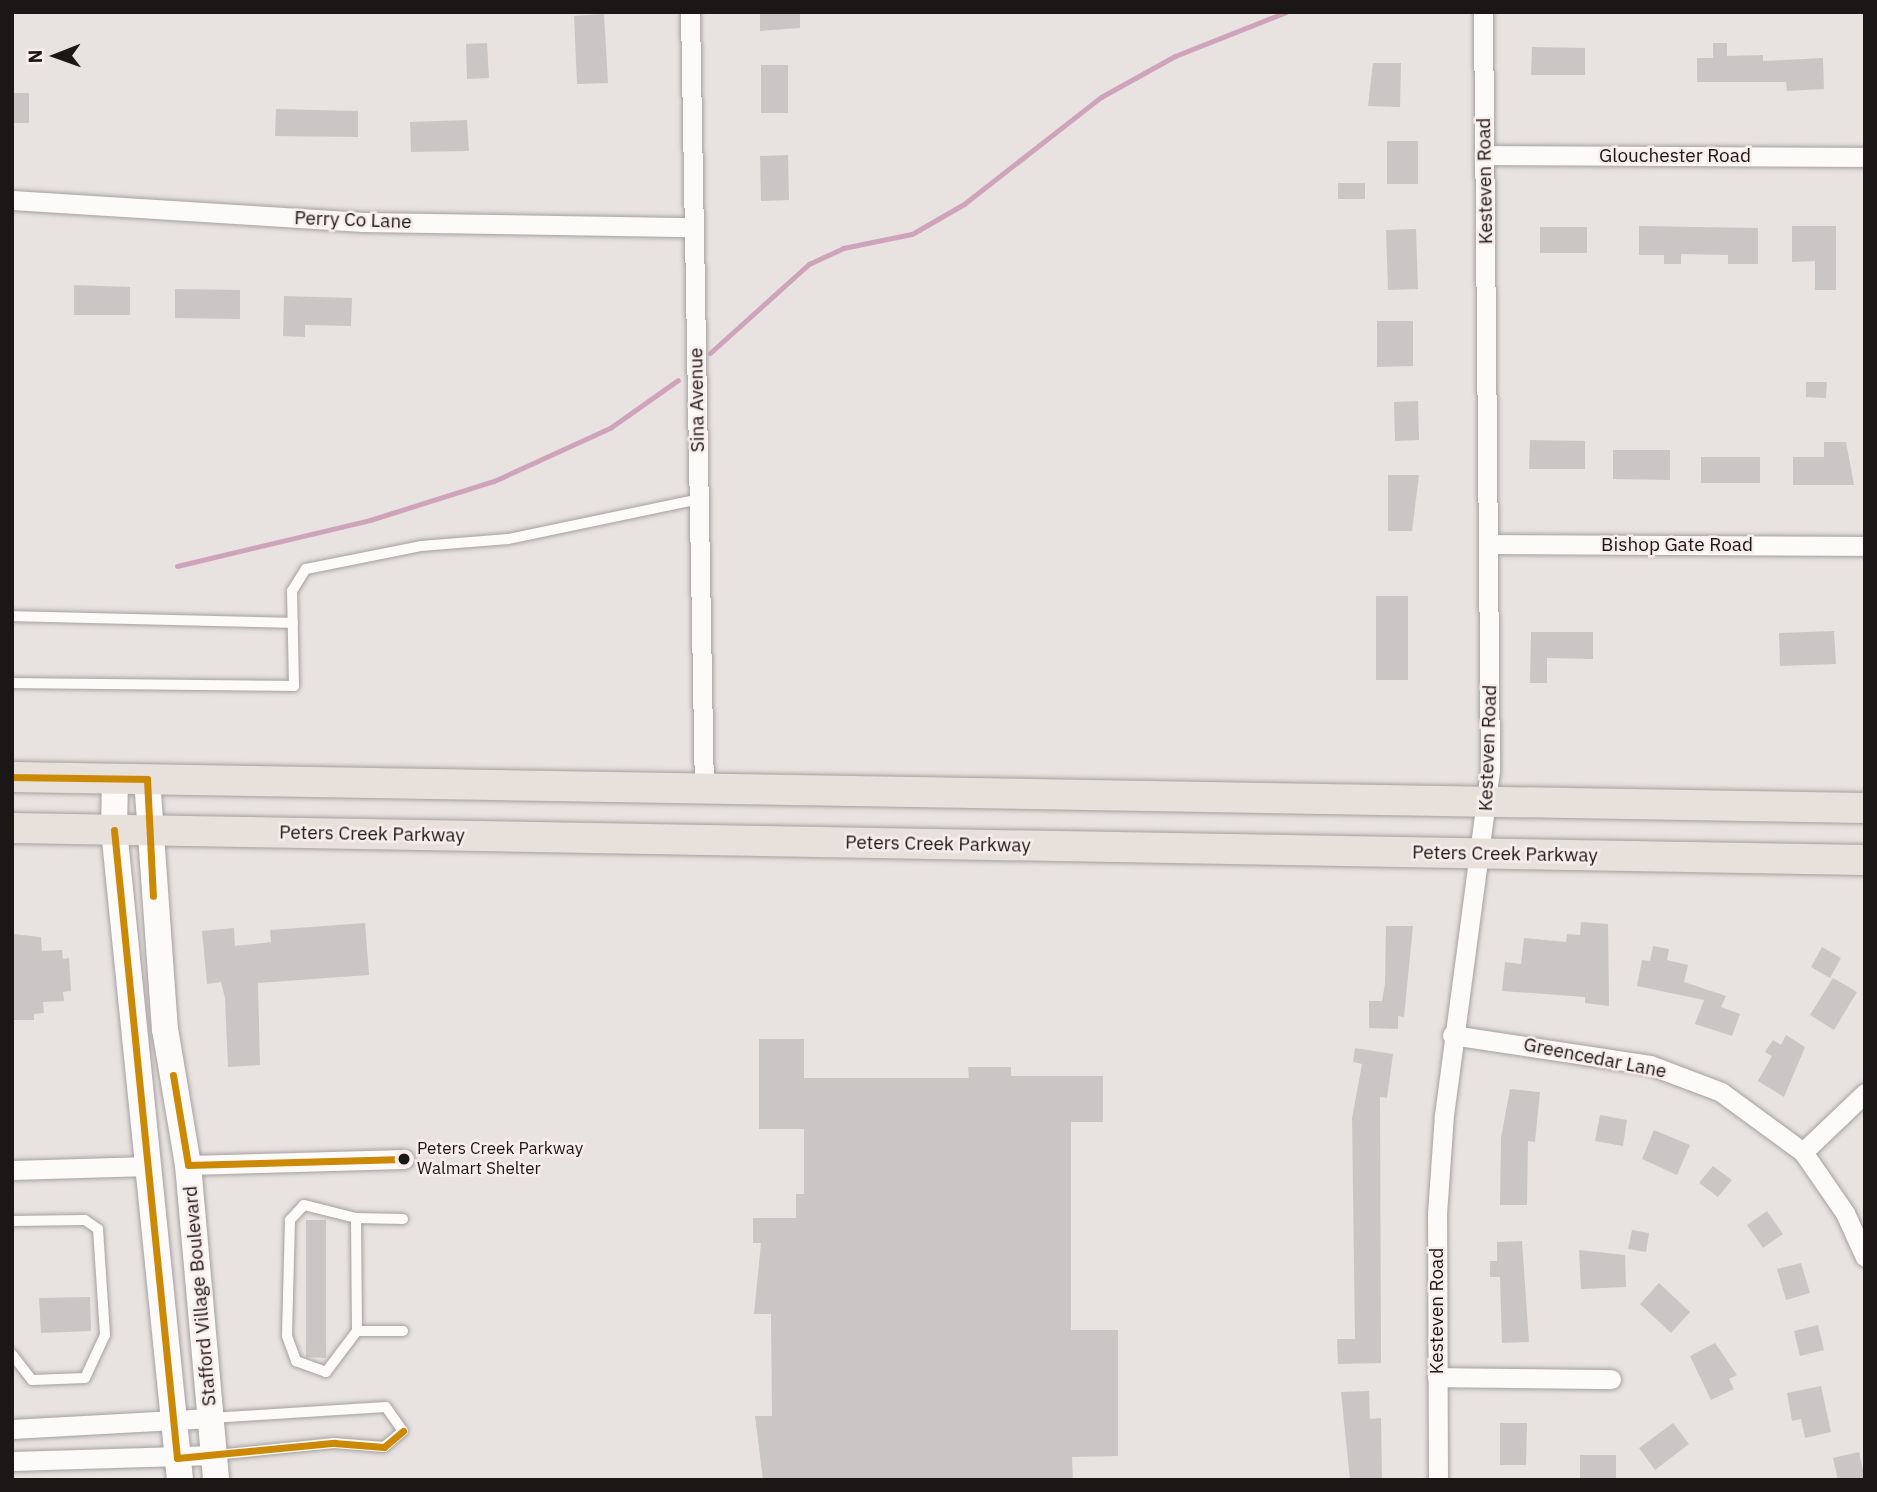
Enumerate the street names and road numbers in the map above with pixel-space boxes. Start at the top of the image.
street label: Kesteven Road [1472,118,1498,244]
street label: Glouchester Road [1599,145,1751,167]
street label: Perry Co Lane [294,207,412,233]
street label: Sina Avenue [685,347,709,453]
street label: Bishop Gate Road [1601,534,1753,556]
street label: Kesteven Road [1474,684,1502,812]
street label: Peters Creek Parkway [279,821,465,847]
street label: Peters Creek Parkway [845,831,1031,857]
street label: Peters Creek Parkway [1412,841,1598,867]
street label: Greencedar Lane [1522,1033,1668,1083]
street label: Stafford Village Boulevard [179,1185,221,1407]
street label: Kesteven Road [1426,1248,1448,1374]

